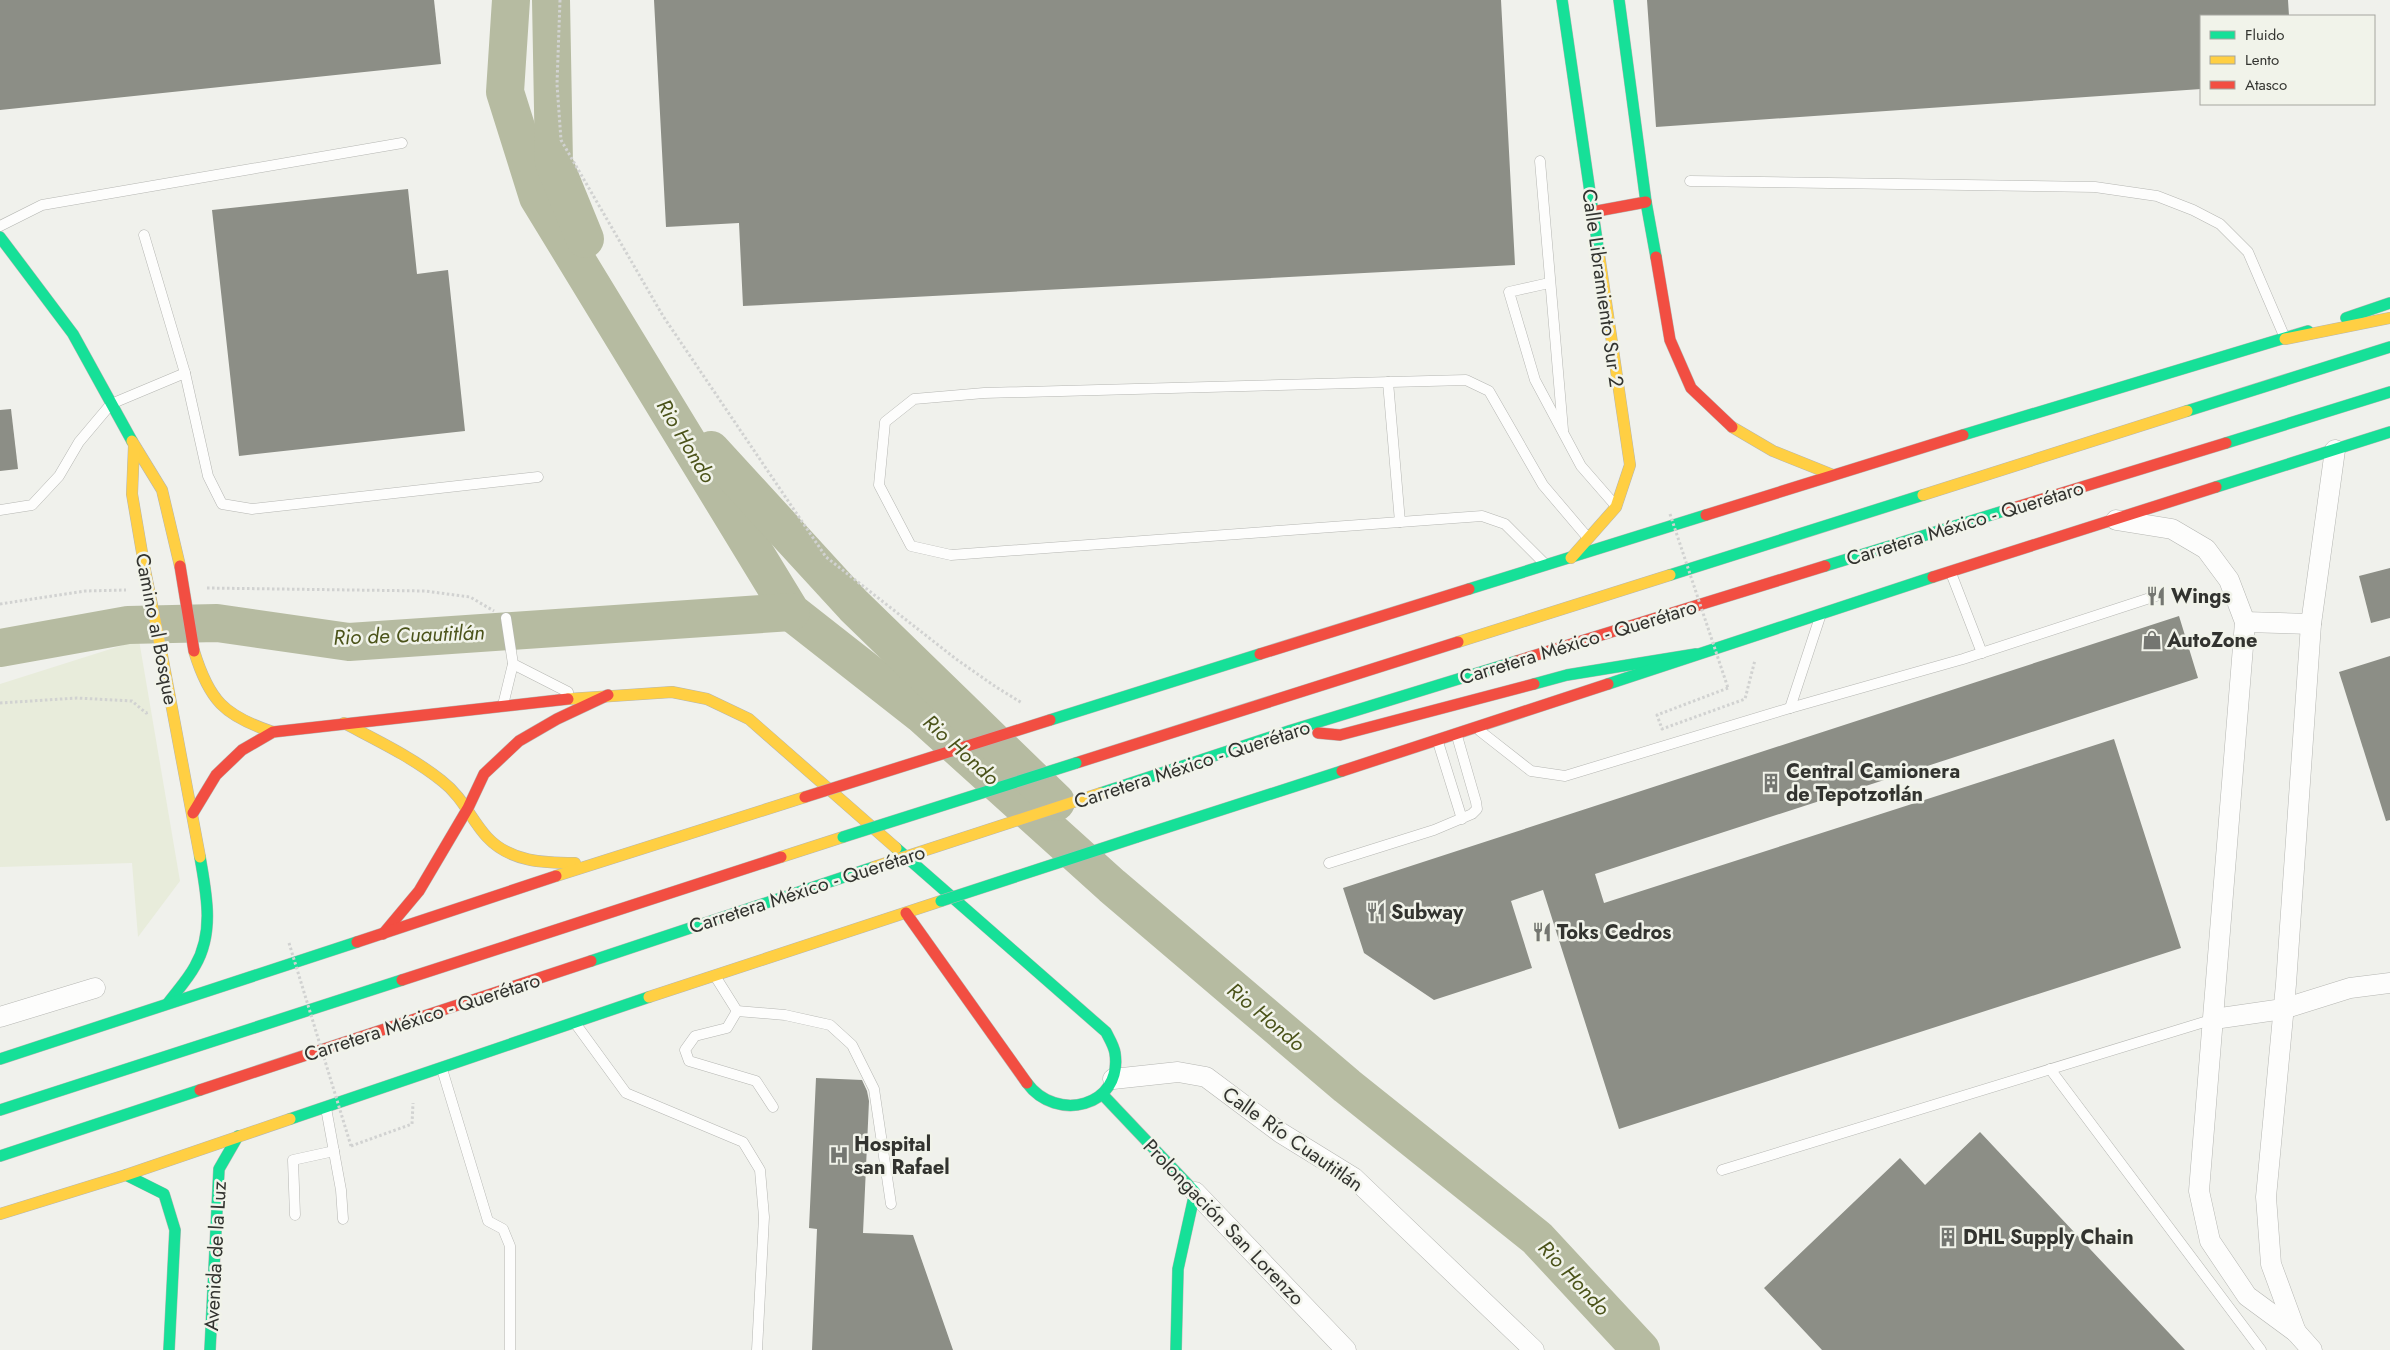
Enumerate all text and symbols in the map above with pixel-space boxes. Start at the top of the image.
legend [2200,15,2375,105]
text: Fluido [2245,24,2284,46]
text: Lento [2245,49,2279,71]
text: Atasco [2245,74,2287,96]
street label: Calle Libramiento Sur 2 [1574,187,1631,389]
water label: Rio Hondo [649,393,723,489]
street label: Carretera México - Querétaro [1843,474,2087,573]
street label: Camino al Bosque [128,551,185,708]
place label: Wings [2171,582,2231,611]
restaurant icon: Wings [2145,585,2167,607]
street label: Carretera México - Querétaro [1456,593,1700,692]
water label: Rio de Cuautitlán [333,617,485,653]
place label: AutoZone [2166,626,2258,655]
shop icon: AutoZone [2141,629,2163,651]
water label: Rio Hondo [916,708,1006,792]
street label: Carretera México - Querétaro [1070,713,1314,816]
place label: Central Camionera de Tepotzotlán [1786,757,1960,809]
building icon: Central Camionera de Tepotzotlán [1760,772,1782,794]
street label: Carretera México - Querétaro [685,838,929,941]
place label: Subway [1391,898,1464,927]
restaurant icon: Subway [1365,901,1387,923]
place label: Toks Cedros [1557,918,1671,947]
restaurant icon: Toks Cedros [1531,921,1553,943]
street label: Carretera México - Querétaro [300,966,544,1069]
water label: Rio Hondo [1221,976,1311,1058]
street label: Calle Río Cuautitlán [1216,1080,1369,1199]
place label: Hospital san Rafael [854,1130,950,1182]
street label: Prolongación San Lorenzo [1136,1133,1311,1312]
hospital icon: Hospital san Rafael [828,1144,850,1166]
street label: Avenida de la Luz [197,1180,234,1332]
place label: DHL Supply Chain [1963,1223,2134,1252]
building icon: DHL Supply Chain [1937,1226,1959,1248]
water label: Rio Hondo [1531,1234,1617,1322]

